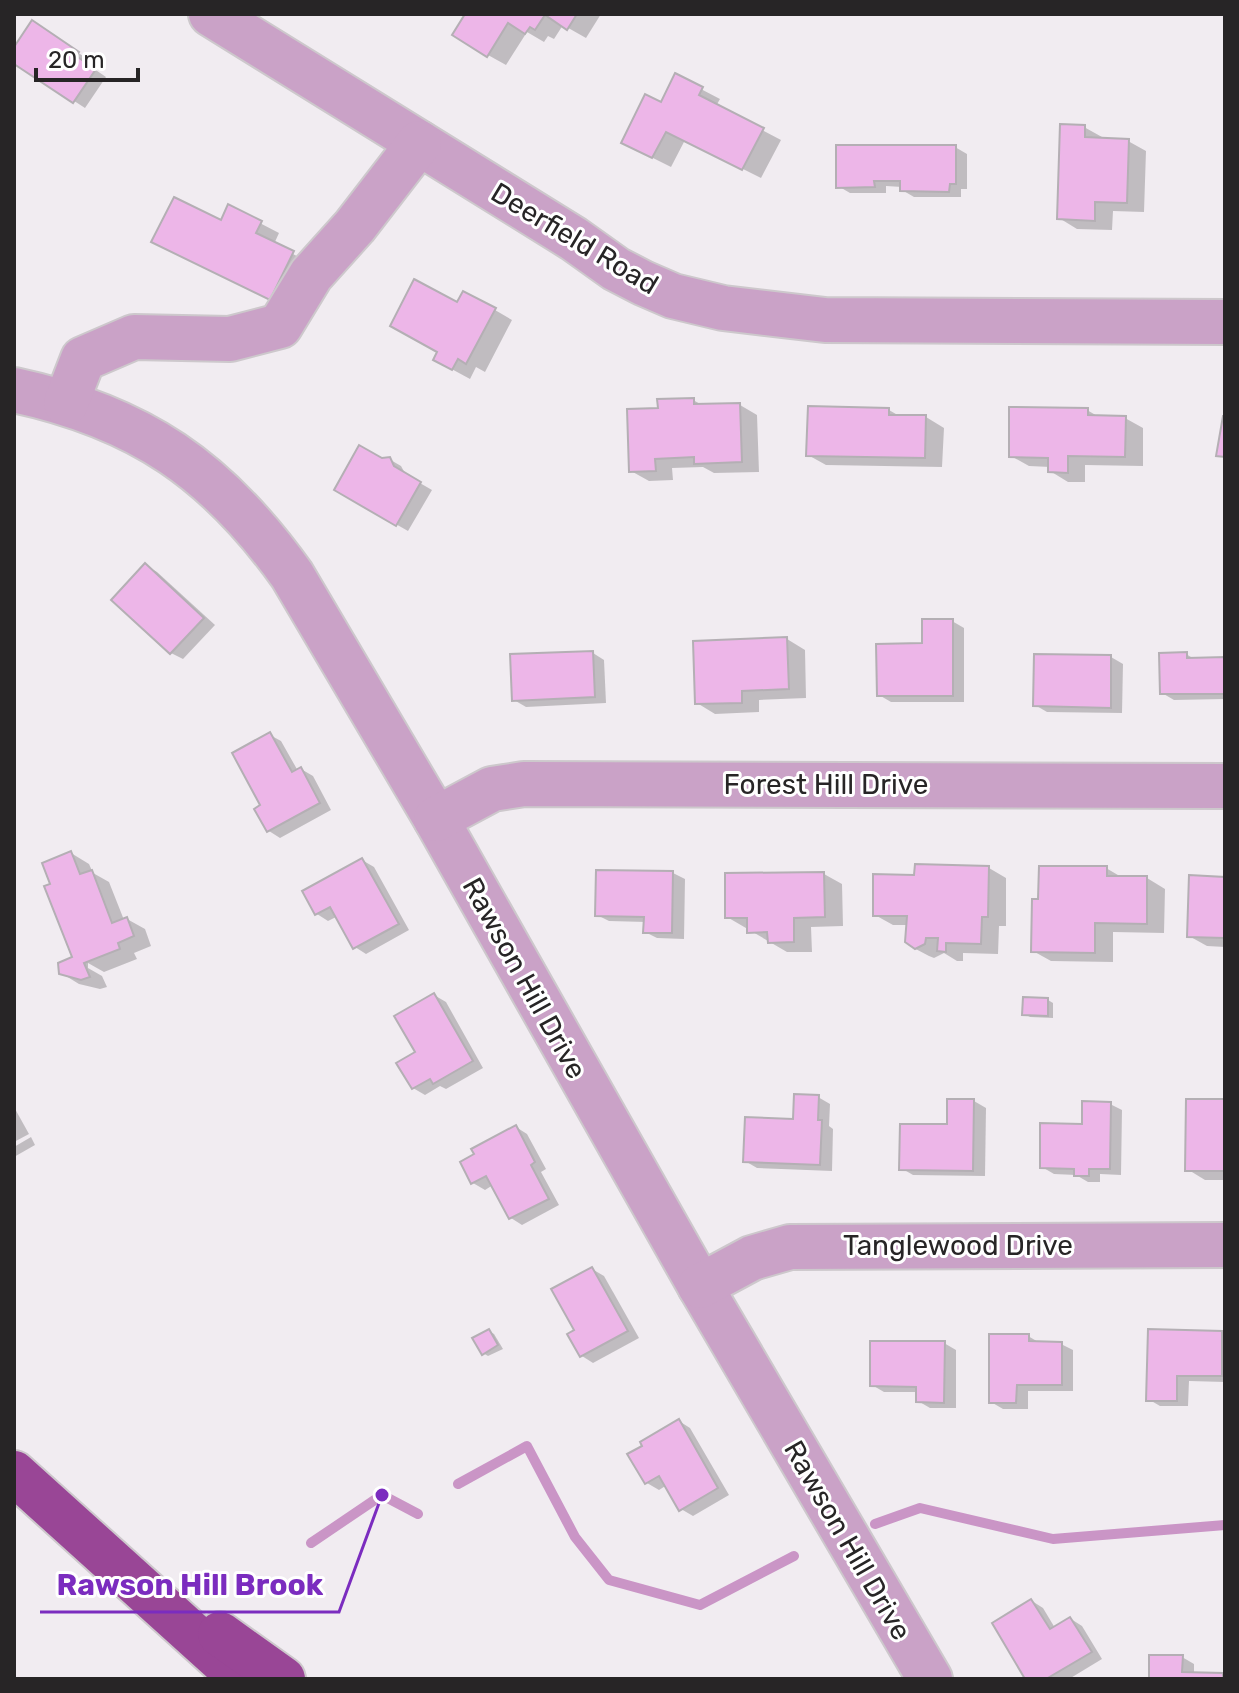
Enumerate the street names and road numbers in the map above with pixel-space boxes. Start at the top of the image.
street label: Deerfield Road [485,176,664,301]
street label: Forest Hill Drive [724,768,928,801]
street label: Rawson Hill Drive [456,872,593,1084]
street label: Tanglewood Drive [843,1229,1073,1262]
street label: Rawson Hill Drive [777,1435,918,1646]

